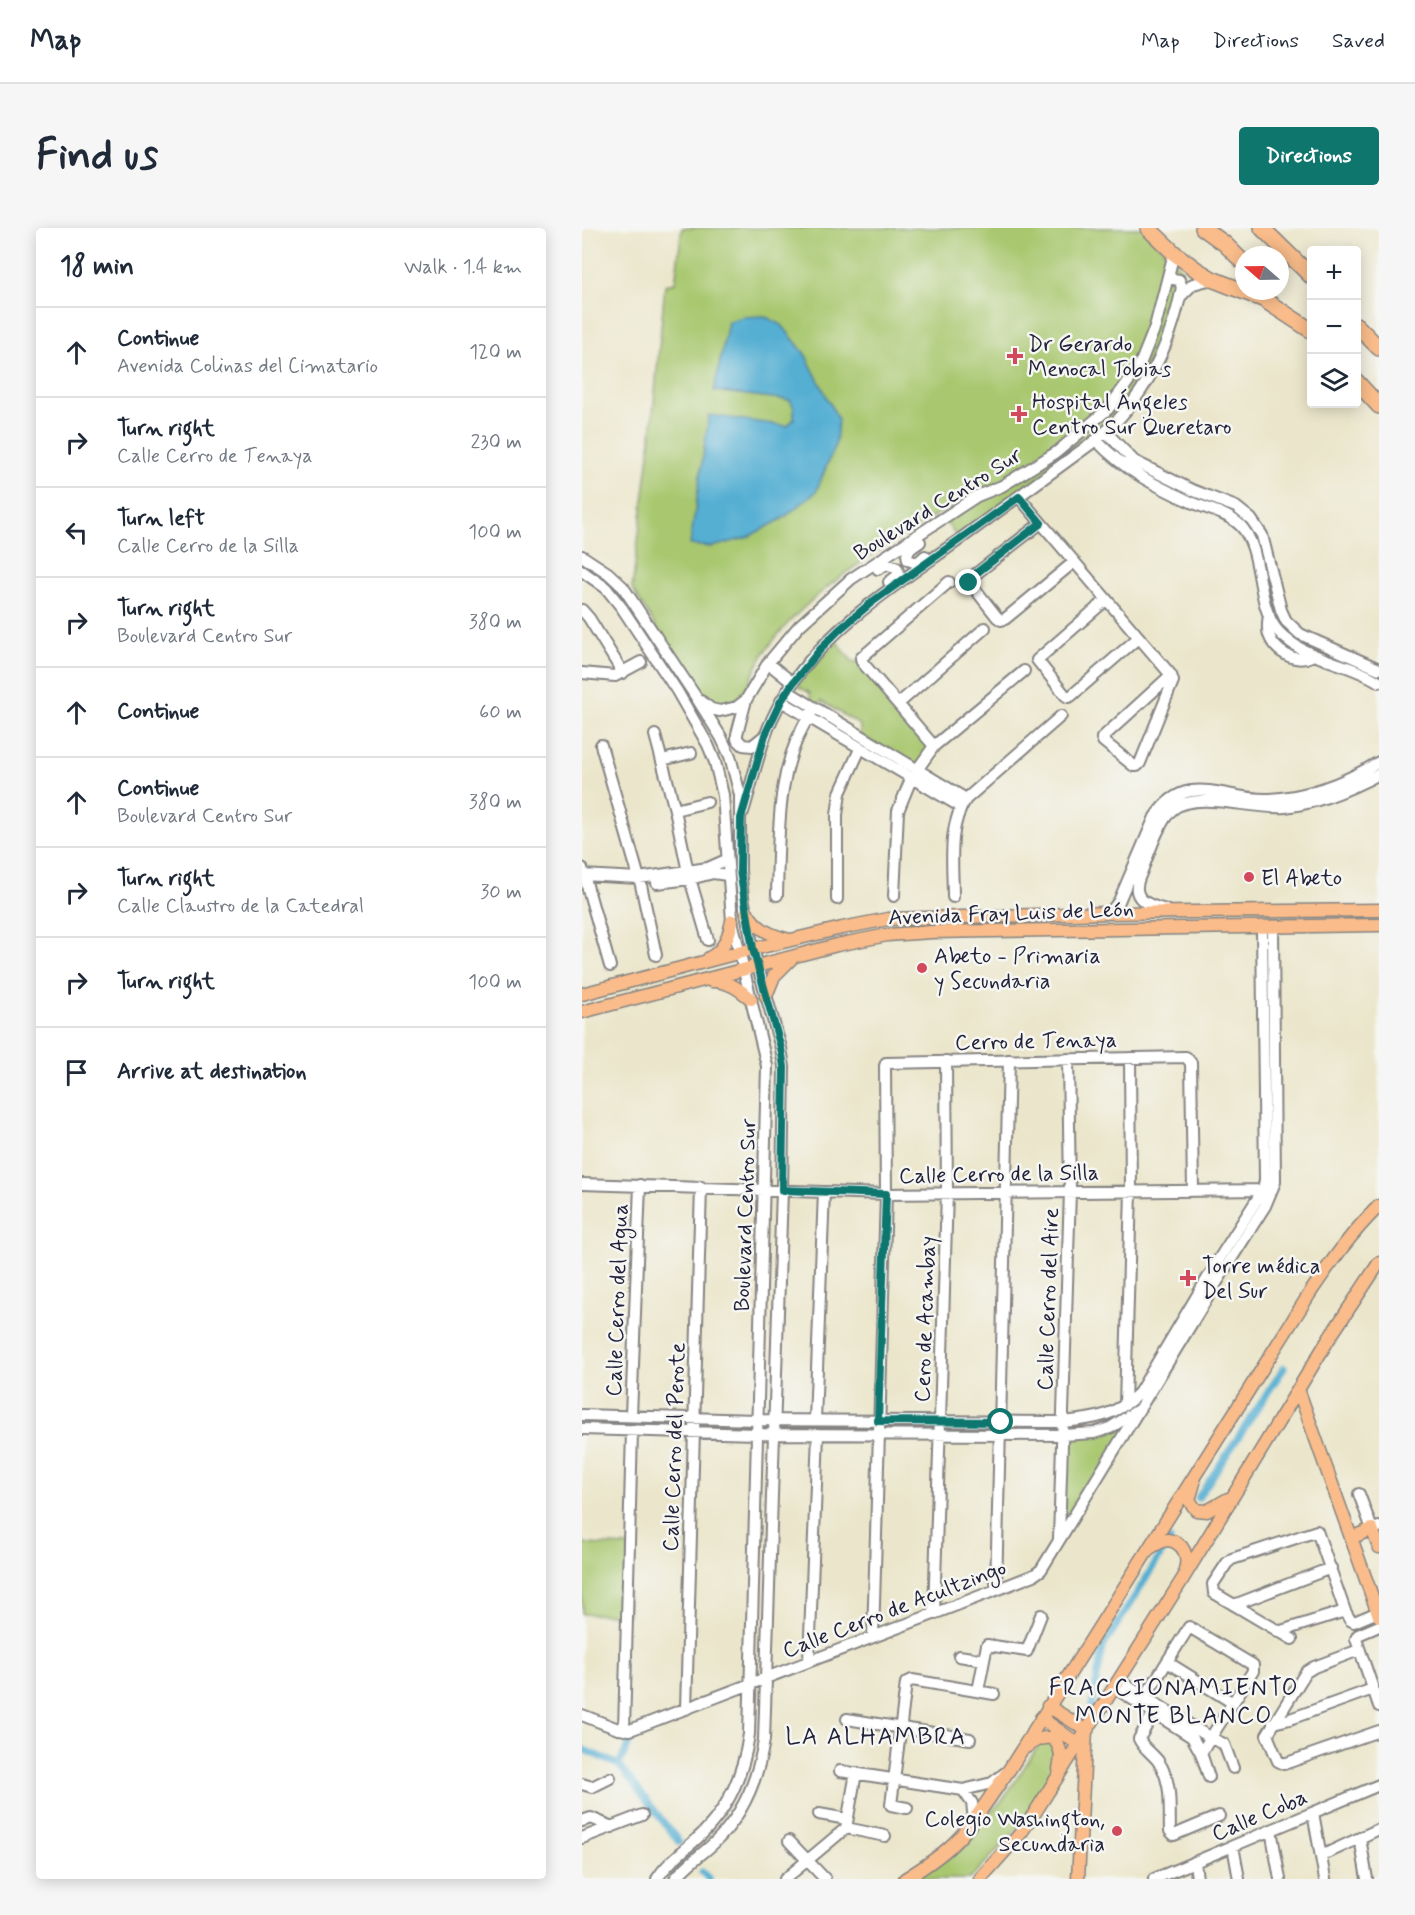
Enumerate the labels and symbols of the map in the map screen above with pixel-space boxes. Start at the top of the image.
north arrow [1235,246,1289,300]
place label: Dr Gerardo Menocal Tobias [1028,331,1172,384]
marker: Dr Gerardo Menocal Tobias [1006,347,1024,365]
place label: Hospital Ángeles Centro Sur Queretaro [1032,388,1231,442]
marker: Hospital Ángeles Centro Sur Queretaro [1010,405,1028,423]
street label: Boulevard Centro Sur [849,441,1028,568]
route end [955,569,981,595]
place label: El Abeto [1261,865,1342,893]
marker: El Abeto [1242,870,1256,884]
street label: Avenida Fray Luis de León [888,896,1134,932]
place label: Abeto - Primaria y Secundaria [934,943,1101,996]
marker: Abeto - Primaria y Secundaria [915,961,929,975]
street label: Cerro de Tenaya [955,1027,1117,1057]
street label: Boulevard Centro Sur [729,1117,763,1312]
street label: Calle Cerro de la Silla [899,1159,1099,1191]
street label: Calle Cerro del Agua [601,1203,638,1397]
street label: Calle Cerro del Aire [1032,1207,1066,1391]
street label: Cero de Acambay [909,1235,943,1403]
place label: Torre médica Del Sur [1202,1253,1320,1306]
marker: Torre médica Del Sur [1179,1269,1197,1287]
street label: Calle Cerro del Perote [657,1342,693,1552]
route start [987,1408,1013,1434]
street label: Calle Cerro de Acultzingo [779,1554,1012,1668]
district label: FRACCIONAMIENTO MONTE BLANCO [1049,1673,1299,1732]
district label: LA ALHAMBRA [785,1722,967,1753]
street label: Calle Coba [1208,1783,1312,1848]
place label: Colegio Washington, Secundaria [924,1806,1105,1859]
marker: Colegio Washington, Secundaria [1110,1824,1124,1838]

